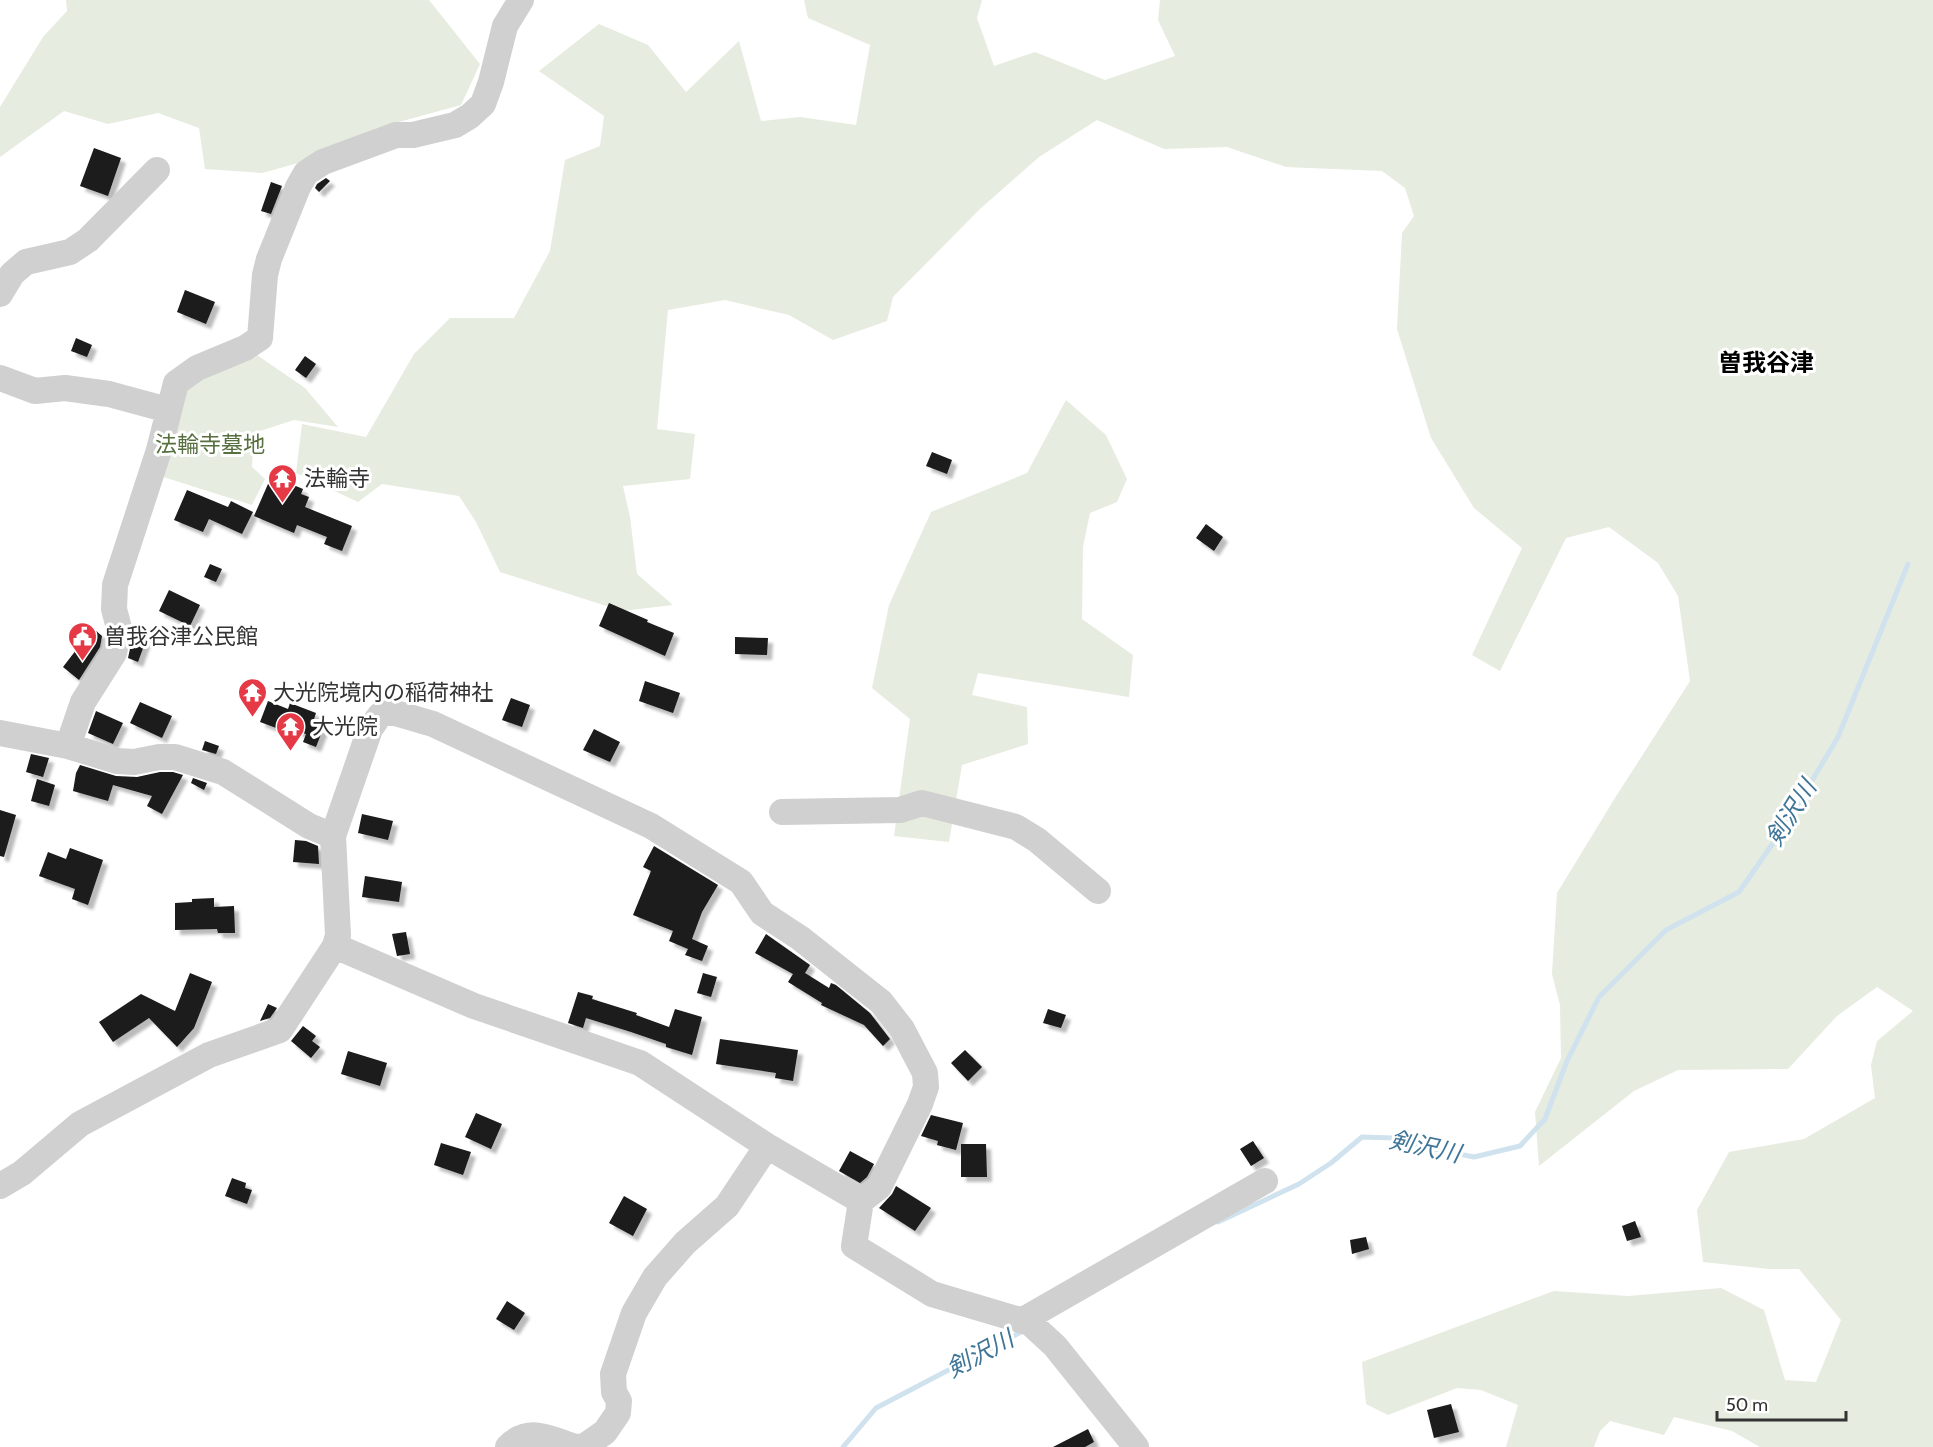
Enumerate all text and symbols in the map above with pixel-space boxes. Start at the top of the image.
district label: 曽我谷津 [1718,348,1814,377]
park label: 法輪寺墓地 [155,431,265,458]
temple icon: 法輪寺 [267,462,299,504]
place label: 法輪寺 [304,465,370,492]
public building icon: 曽我谷津公民館 [67,620,99,662]
place label: 曽我谷津公民館 [104,623,258,650]
temple icon: 大光院境内の稲荷神社 [236,676,268,718]
place label: 大光院境内の稲荷神社 [273,679,493,706]
temple icon: 大光院 [275,710,307,752]
place label: 大光院 [312,713,378,740]
water label: 剣沢川 [1759,772,1824,851]
water label: 剣沢川 [1387,1125,1466,1169]
water label: 剣沢川 [941,1322,1021,1383]
scale bar [1717,1384,1846,1422]
text: 50 m [1726,1394,1768,1416]

